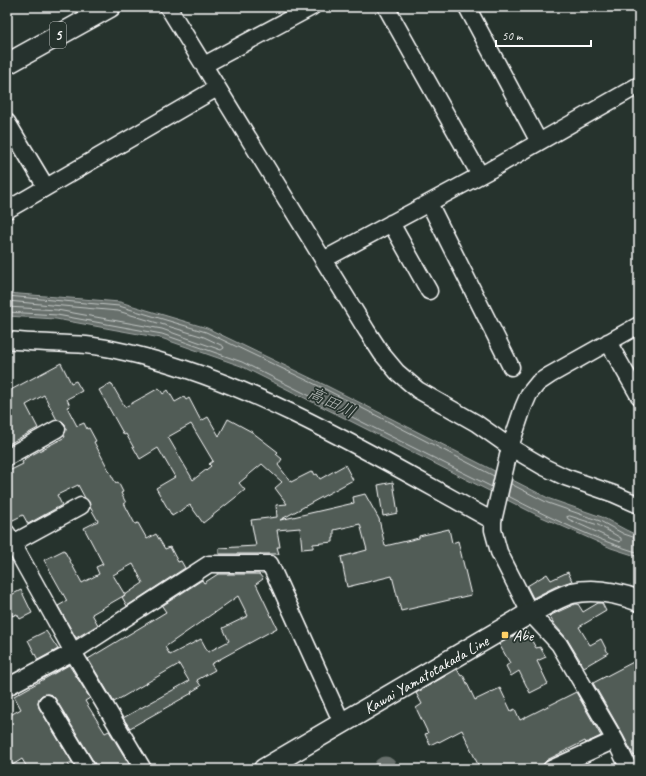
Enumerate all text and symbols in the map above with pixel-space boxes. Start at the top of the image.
road number: 5 [50,22,66,48]
scale bar [496,22,591,48]
text: 50 m [502,28,524,44]
water label: 高田川 [304,382,359,423]
place label: Abe [513,626,535,646]
street label: Kawai Yamatotakada Line [361,630,494,719]
marker: Abe [500,630,510,640]

